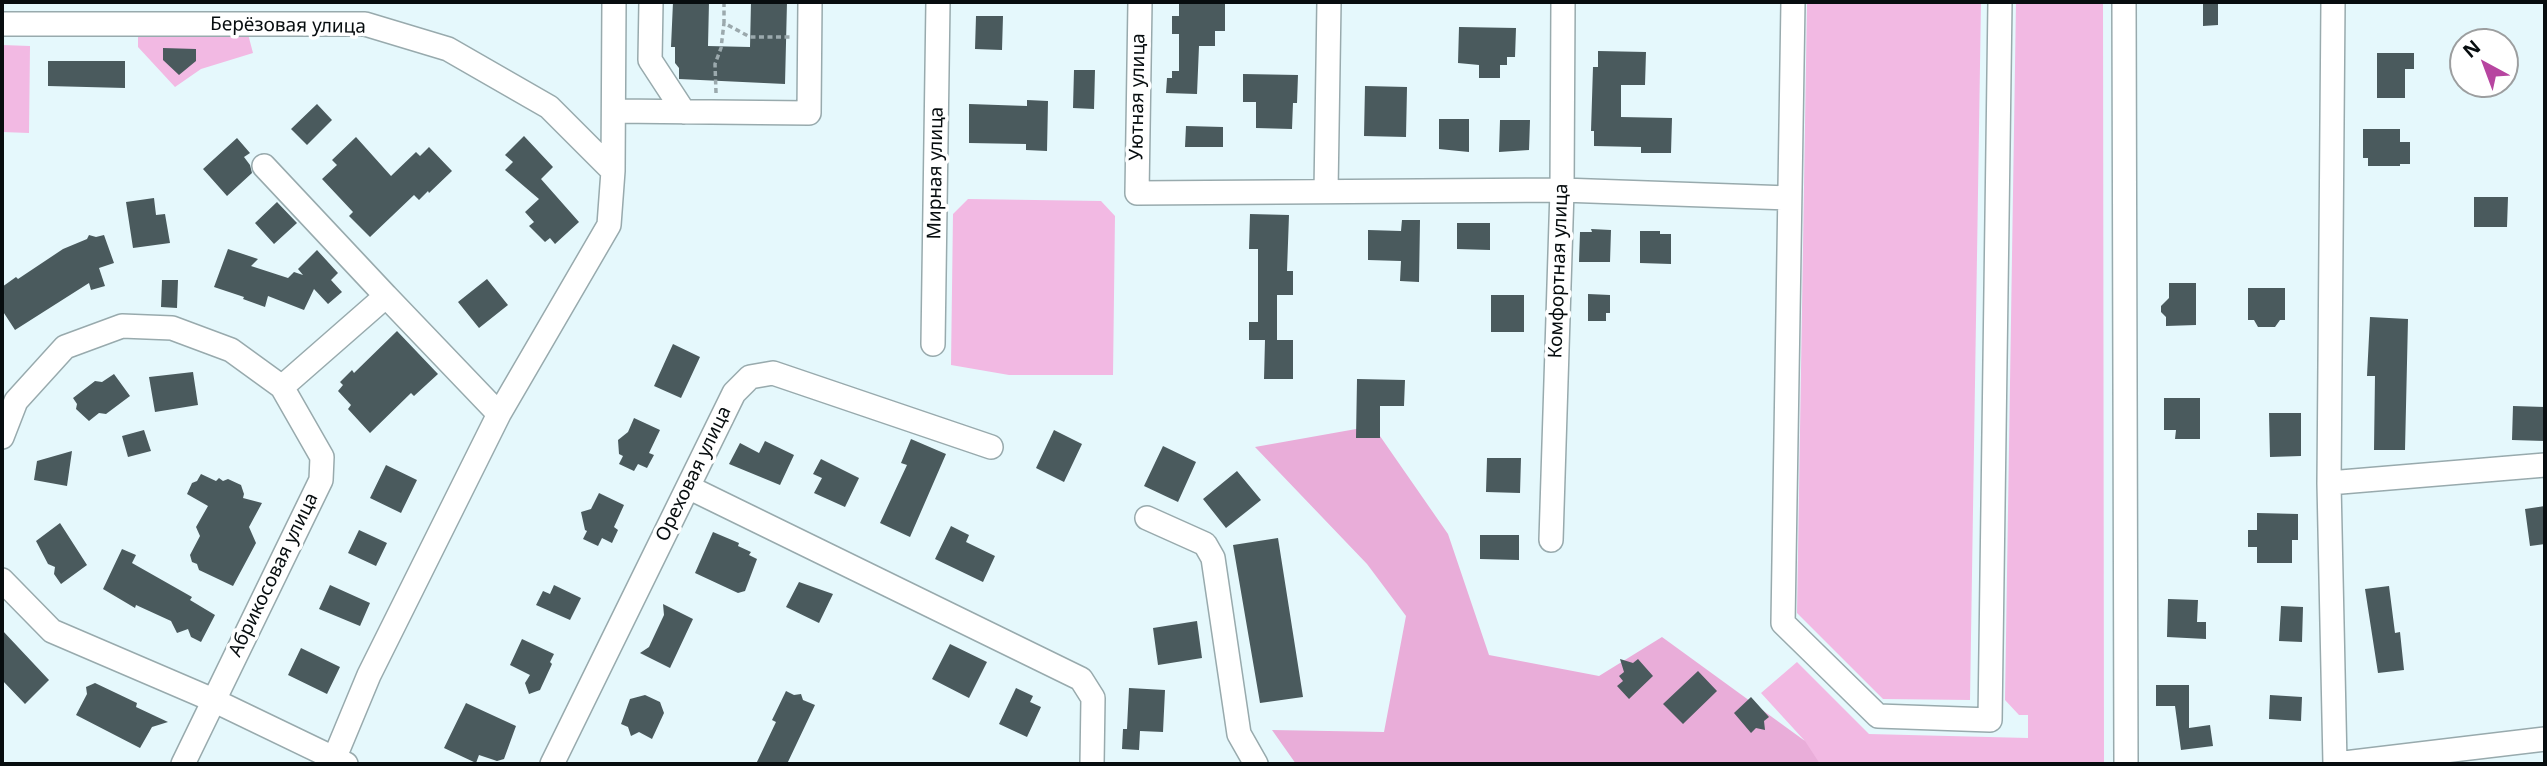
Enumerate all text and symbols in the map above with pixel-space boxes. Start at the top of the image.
street label: Берёзовая улица [210,13,366,39]
north arrow [2449,28,2519,98]
street label: Уютная улица [1125,33,1151,161]
text: N [2457,34,2486,64]
street label: Мирная улица [923,107,949,239]
street label: Комфортная улица [1545,183,1573,359]
street label: Ореховая улица [651,403,737,545]
street label: Абрикосовая улица [224,489,324,661]

